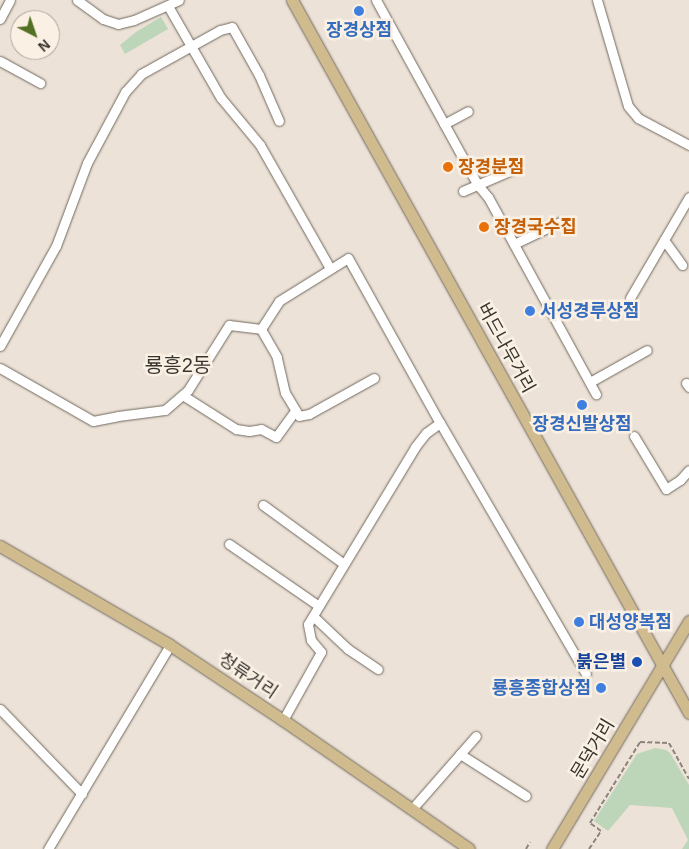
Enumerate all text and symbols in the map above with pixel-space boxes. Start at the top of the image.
marker: 장경상점 [353,5,365,17]
north arrow [10,10,60,60]
place label: 장경상점 [326,19,392,41]
text: N [35,36,53,55]
place label: 장경분점 [458,156,524,178]
marker: 장경분점 [442,161,454,173]
place label: 장경국수집 [494,216,577,238]
marker: 장경국수집 [478,221,490,233]
street label: 버드나무거리 [472,299,540,397]
place label: 서성경루상점 [540,300,639,322]
marker: 서성경루상점 [524,305,536,317]
district label: 룡흥2동 [145,353,211,377]
marker: 장경신발상점 [576,399,588,411]
place label: 장경신발상점 [532,413,632,435]
place label: 대성양복점 [589,611,672,633]
marker: 대성양복점 [573,616,585,628]
street label: 청류거리 [215,649,281,703]
place label: 붉은별 [576,651,626,673]
marker: 붉은별 [630,655,644,669]
place label: 룡흥종합상점 [492,677,591,699]
marker: 룡흥종합상점 [595,682,607,694]
street label: 문덕거리 [567,715,619,783]

